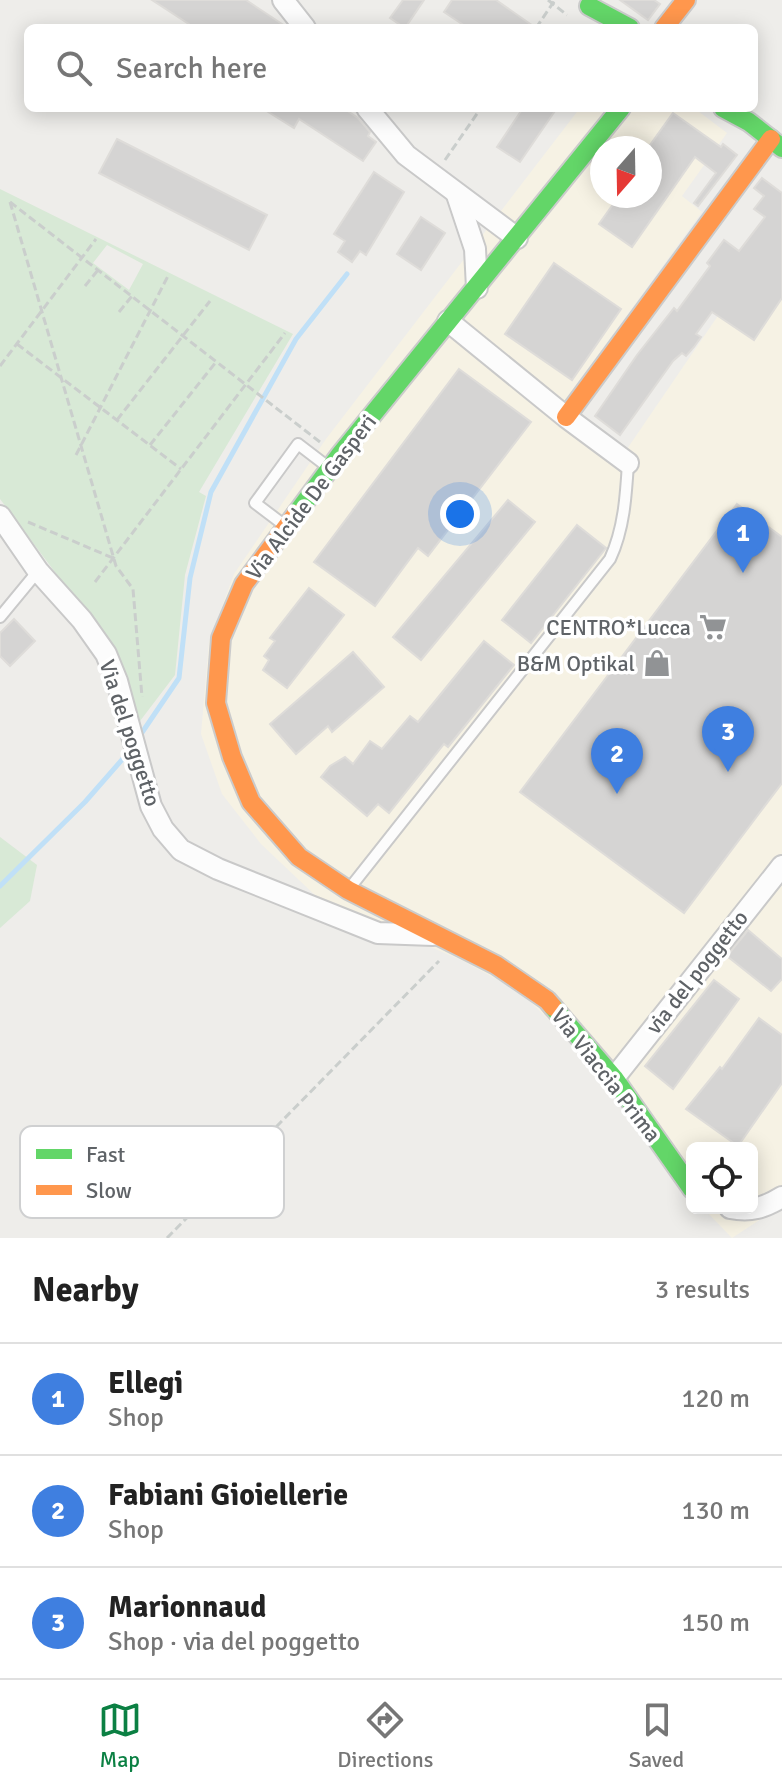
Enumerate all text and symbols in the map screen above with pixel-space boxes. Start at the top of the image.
search box [24,24,758,112]
icon: search [52,46,96,90]
text: Search here [116,50,267,87]
north arrow [590,136,662,208]
street label: Via Alcide De Gasperi [240,409,382,585]
your location [440,494,480,534]
pin: 1 [717,507,769,573]
supermarket icon: CENTRO*Lucca [698,612,728,642]
place label: CENTRO*Lucca [546,614,691,641]
shop icon: B&M Optikal [642,648,672,678]
place label: B&M Optikal [517,650,635,677]
street label: Via del poggetto [94,656,166,810]
pin: 3 [702,706,754,772]
pin: 2 [591,728,643,794]
street label: via del poggetto [640,905,754,1039]
street label: Via Viaccia Prima [545,1003,667,1147]
legend [20,1126,284,1218]
text: Fast [86,1141,126,1168]
map controls [686,1142,758,1214]
button: locate [686,1142,758,1214]
text: Slow [86,1177,132,1204]
text: Nearby [32,1269,139,1311]
text: 3 results [655,1274,750,1306]
text: Ellegi [108,1365,183,1402]
text: 1 [51,1383,65,1415]
text: 120 m [681,1383,750,1415]
text: Shop [108,1402,164,1434]
text: Fabiani Gioiellerie [108,1477,348,1514]
text: 2 [51,1495,65,1527]
text: 130 m [681,1495,750,1527]
text: Shop [108,1514,164,1546]
text: Marionnaud [108,1589,266,1626]
text: 3 [51,1607,65,1639]
text: 150 m [681,1607,750,1639]
text: Shop · via del poggetto [108,1626,360,1658]
tab: Map [98,1698,142,1773]
tab: Directions [337,1698,433,1773]
tab: Saved [629,1698,684,1773]

